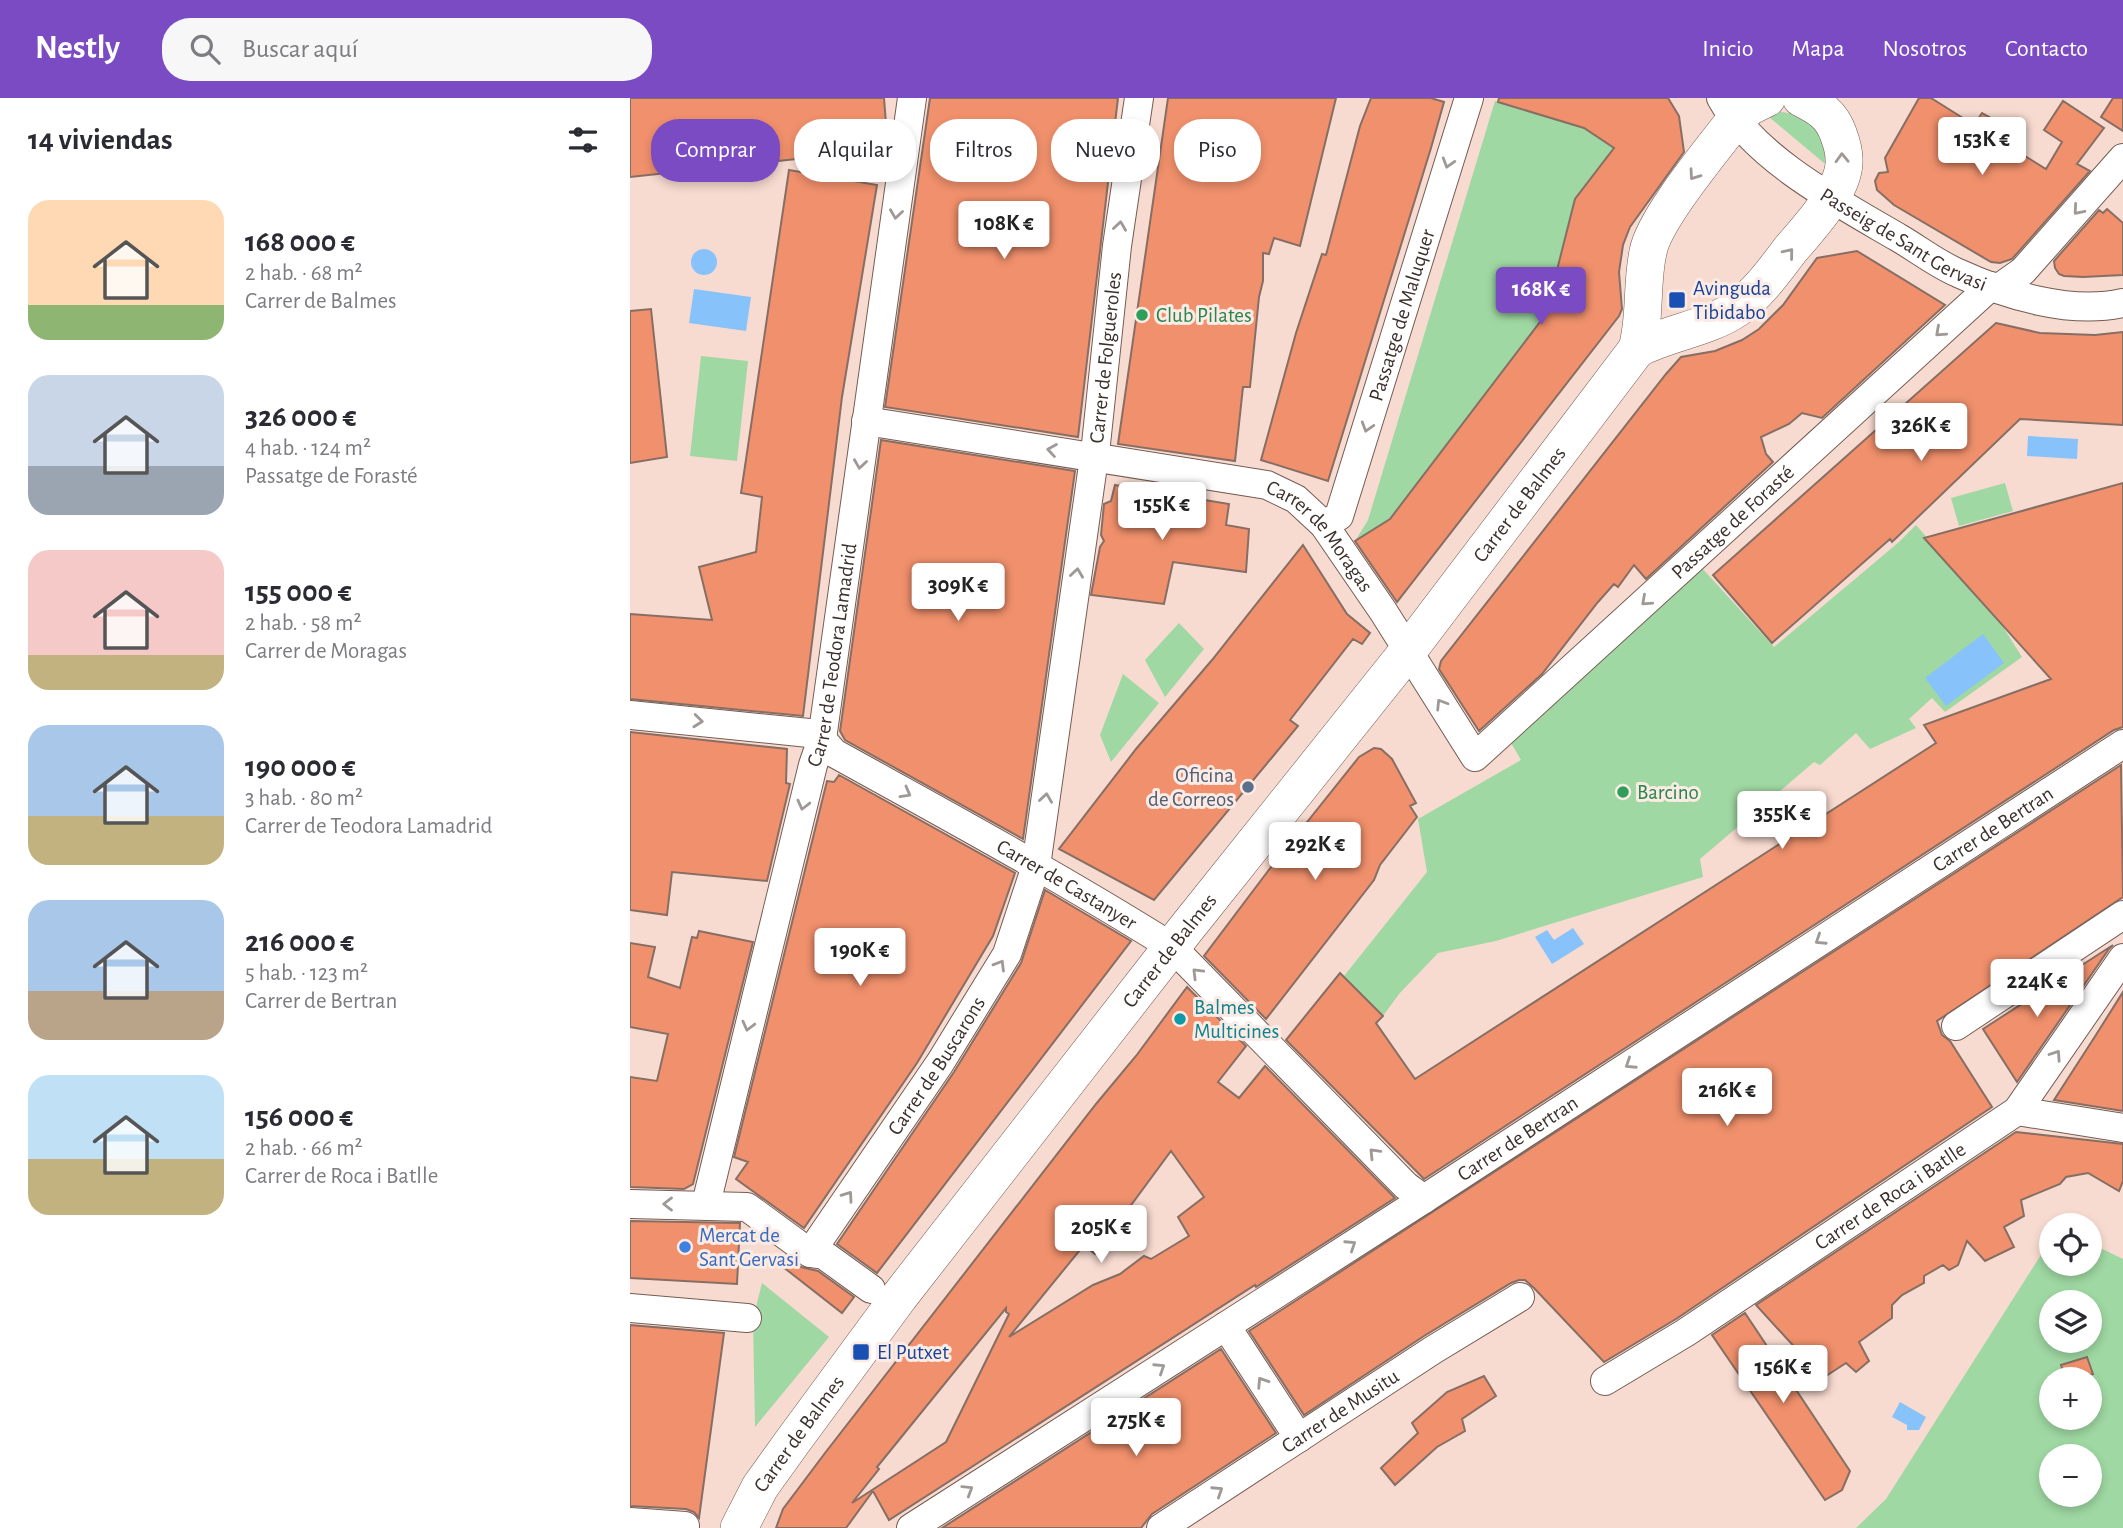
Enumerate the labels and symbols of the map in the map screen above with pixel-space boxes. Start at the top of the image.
pin: 153K € [1925,118,2039,177]
one-way arrow [1834,152,1850,163]
one-way arrow [1442,157,1457,169]
one-way arrow [1690,167,1702,180]
street label: Passeig de Sant Gervasi [1816,184,1990,295]
one-way arrow [2074,201,2086,214]
pin: 108K € [947,202,1061,261]
one-way arrow [888,208,903,220]
one-way arrow [1112,220,1127,232]
street label: Passatge de Maluquer [1365,226,1439,404]
one-way arrow [1780,248,1793,260]
pin: 168K € [1484,268,1598,327]
street label: Carrer de Folgueroles [1086,271,1125,444]
place label: Avinguda Tibidabo [1693,278,1771,323]
marker: Avinguda Tibidabo [1667,290,1687,310]
place label: Club Pilates [1156,305,1252,326]
marker: Club Pilates [1134,307,1150,323]
one-way arrow [1935,323,1948,336]
pin: 326K € [1864,404,1978,463]
one-way arrow [1360,421,1375,433]
one-way arrow [1046,443,1058,458]
street label: Carrer de Balmes [1469,443,1570,566]
one-way arrow [853,458,868,469]
street label: Passatge de Forasté [1668,461,1798,583]
street label: Carrer de Moragas [1263,476,1377,596]
pin: 155K € [1105,482,1219,542]
street label: Carrer de Teodora Lamadrid [803,542,860,769]
pin: 309K € [901,564,1015,623]
one-way arrow [1069,567,1084,579]
one-way arrow [1641,593,1654,605]
one-way arrow [1437,699,1449,712]
one-way arrow [692,714,704,729]
place label: Oficina de Correos [1148,765,1234,810]
marker: Oficina de Correos [1240,779,1256,795]
place label: Barcino [1637,782,1699,803]
street label: Carrer de Bertran [1929,782,2057,876]
marker: Barcino [1615,784,1631,800]
one-way arrow [899,785,912,798]
one-way arrow [1038,792,1053,804]
pin: 355K € [1725,792,1839,851]
one-way arrow [797,799,811,811]
pin: 292K € [1258,822,1372,882]
street label: Carrer de Castanyer [993,836,1141,934]
street label: Carrer de Balmes [1119,890,1221,1012]
pin: 190K € [803,928,917,988]
one-way arrow [1815,931,1828,944]
one-way arrow [991,960,1004,973]
pin: 224K € [1980,960,2094,1019]
one-way arrow [1193,968,1206,981]
street label: Carrer de Buscarons [884,993,989,1139]
place label: Balmes Multicines [1194,997,1279,1042]
marker: Balmes Multicines [1172,1011,1188,1027]
one-way arrow [742,1020,757,1032]
one-way arrow [2047,1050,2060,1063]
one-way arrow [1624,1056,1637,1069]
pin: 216K € [1670,1068,1784,1128]
street label: Carrer de Bertran [1454,1092,1582,1185]
street label: Carrer de Roca i Batlle [1811,1138,1970,1254]
one-way arrow [1369,1148,1382,1161]
one-way arrow [840,1191,852,1204]
one-way arrow [662,1196,673,1212]
pin: 205K € [1044,1206,1158,1265]
place label: Mercat de Sant Gervasi [699,1225,799,1270]
marker: Mercat de Sant Gervasi [677,1239,693,1255]
one-way arrow [1344,1241,1357,1254]
marker: El Putxet [851,1342,871,1362]
place label: El Putxet [877,1342,949,1363]
pin: 156K € [1726,1346,1840,1405]
one-way arrow [1152,1364,1165,1376]
street label: Carrer de Musitu [1278,1365,1403,1457]
street label: Carrer de Balmes [750,1372,848,1496]
one-way arrow [1258,1376,1271,1389]
pin: 275K € [1079,1398,1193,1458]
one-way arrow [960,1486,973,1498]
one-way arrow [1211,1486,1224,1499]

